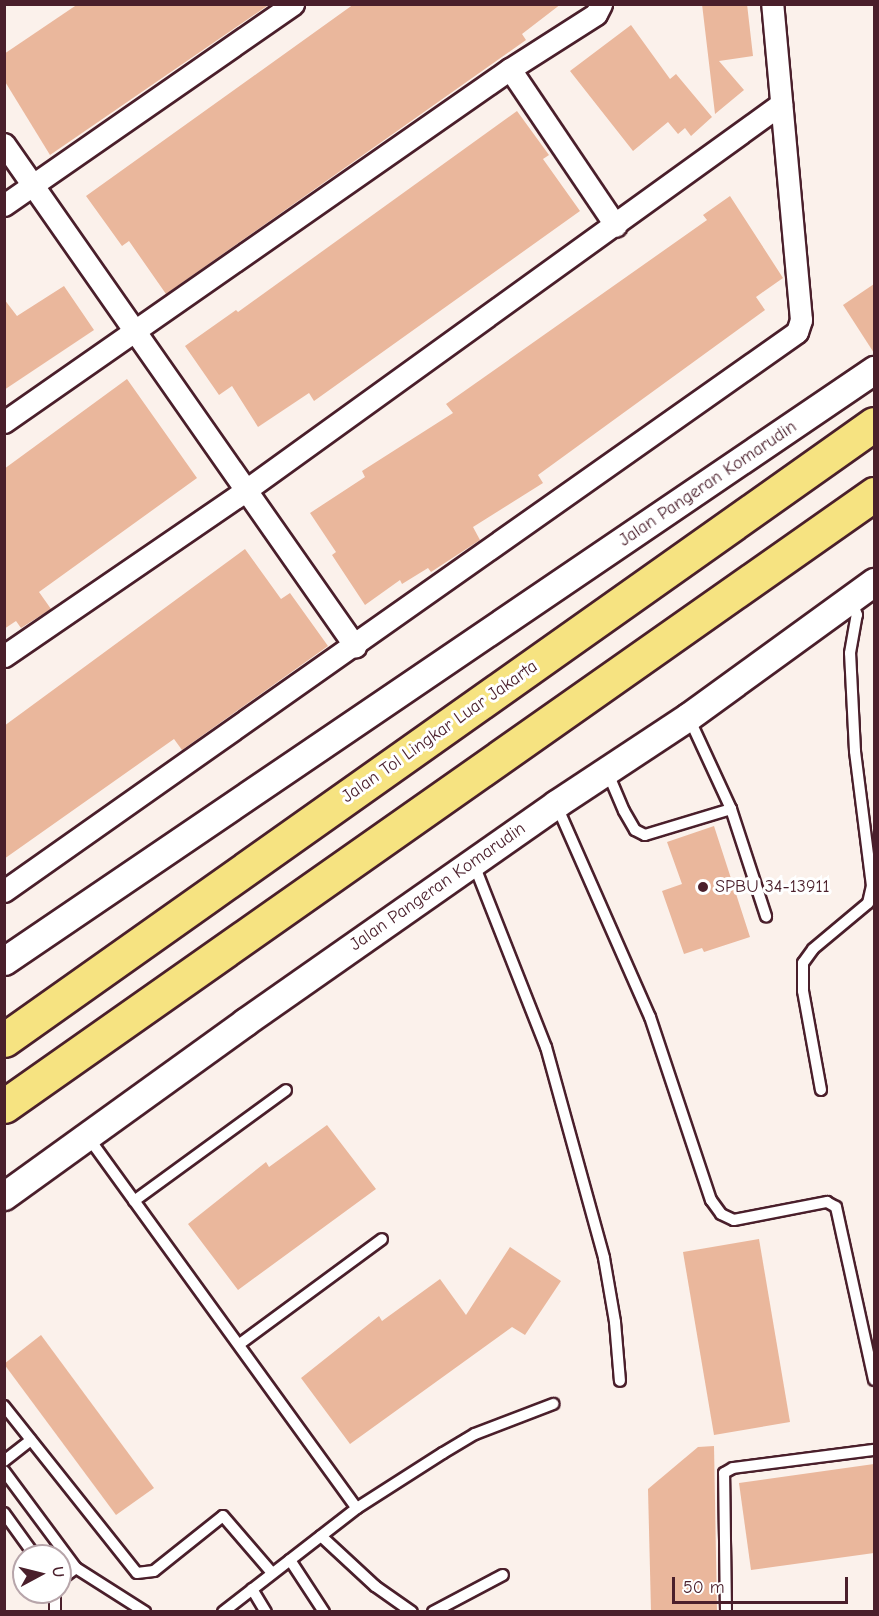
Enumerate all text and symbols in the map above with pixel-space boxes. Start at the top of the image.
street label: Jalan Pangeran Komarudin [615,416,801,552]
street label: Jalan Tol Lingkar Luar Jakarta [338,656,542,808]
street label: Jalan Pangeran Komarudin [346,818,530,956]
place label: SPBU 34-13911 [715,876,830,898]
marker: SPBU 34-13911 [696,880,710,894]
north arrow [12,1544,72,1604]
scale bar [675,1565,850,1603]
text: U [48,1566,67,1578]
text: 50 m [683,1577,725,1598]

